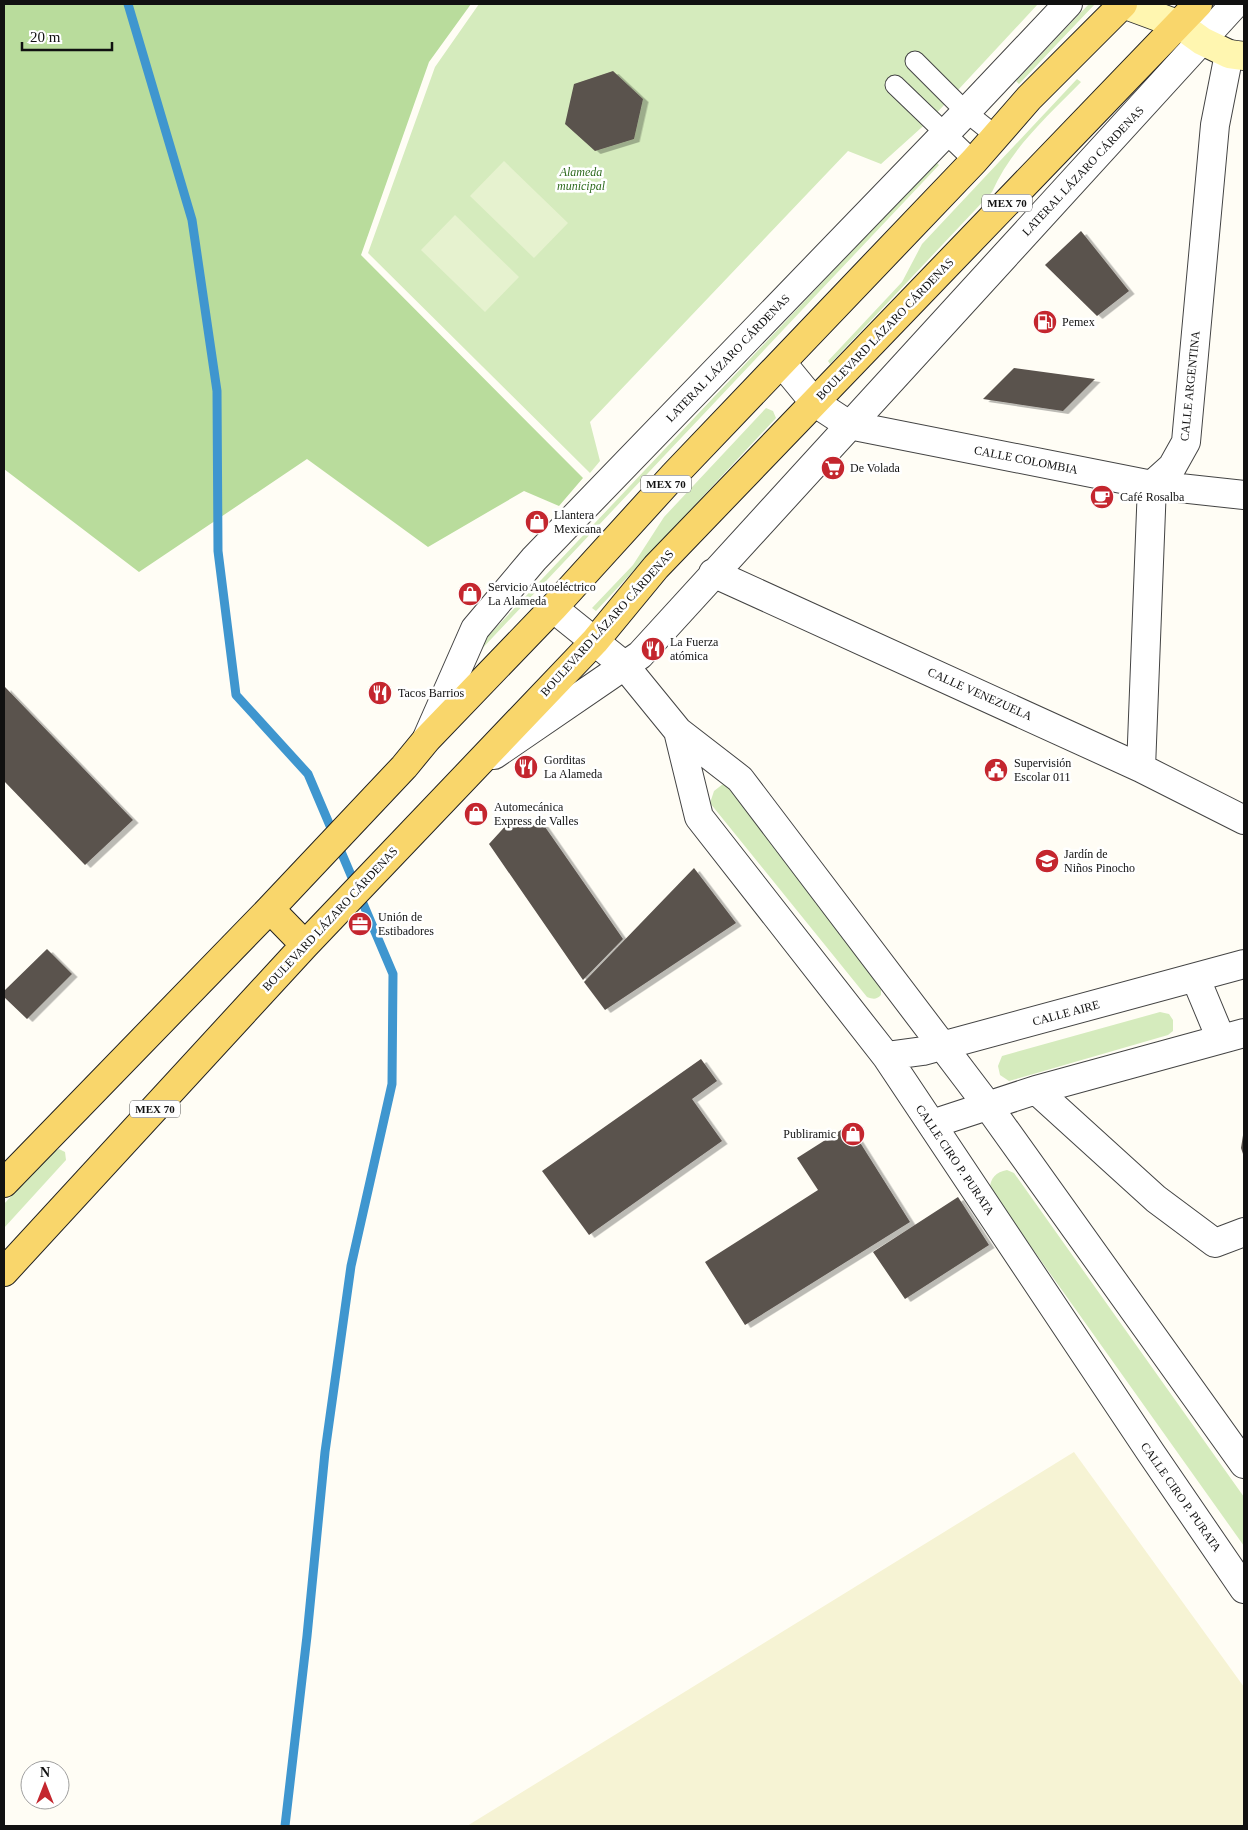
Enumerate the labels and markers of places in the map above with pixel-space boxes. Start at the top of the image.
fuel station icon: Pemex [1032,309,1058,335]
place label: Pemex [1062,315,1095,329]
supermarket icon: De Volada [820,455,846,481]
place label: De Volada [850,461,901,475]
cafe icon: Café Rosalba [1089,484,1115,510]
place label: Café Rosalba [1120,490,1185,504]
place label: Llantera Mexicana [554,508,602,536]
shop icon: Llantera Mexicana [524,509,550,535]
place label: Servicio Autoeléctrico La Alameda [488,580,596,608]
shop icon: Servicio Autoeléctrico La Alameda [457,581,483,607]
place label: La Fuerza atómica [670,635,719,663]
restaurant icon: La Fuerza atómica [640,636,666,662]
restaurant icon: Tacos Barrios [367,680,393,706]
place label: Tacos Barrios [398,686,464,700]
place label: Gorditas La Alameda [544,753,603,781]
restaurant icon: Gorditas La Alameda [513,754,539,780]
place label: Supervisión Escolar 011 [1014,756,1071,784]
public building icon: Supervisión Escolar 011 [983,757,1009,783]
place label: Automecánica Express de Valles [494,800,579,828]
shop icon: Automecánica Express de Valles [463,801,489,827]
place label: Jardín de Niños Pinocho [1064,847,1135,875]
school or university icon: Jardín de Niños Pinocho [1034,848,1060,874]
place label: Unión de Estibadores [378,910,434,938]
office icon: Unión de Estibadores [347,911,373,937]
shop icon: Publiramic [840,1121,866,1147]
place label: Publiramic [783,1127,836,1141]

